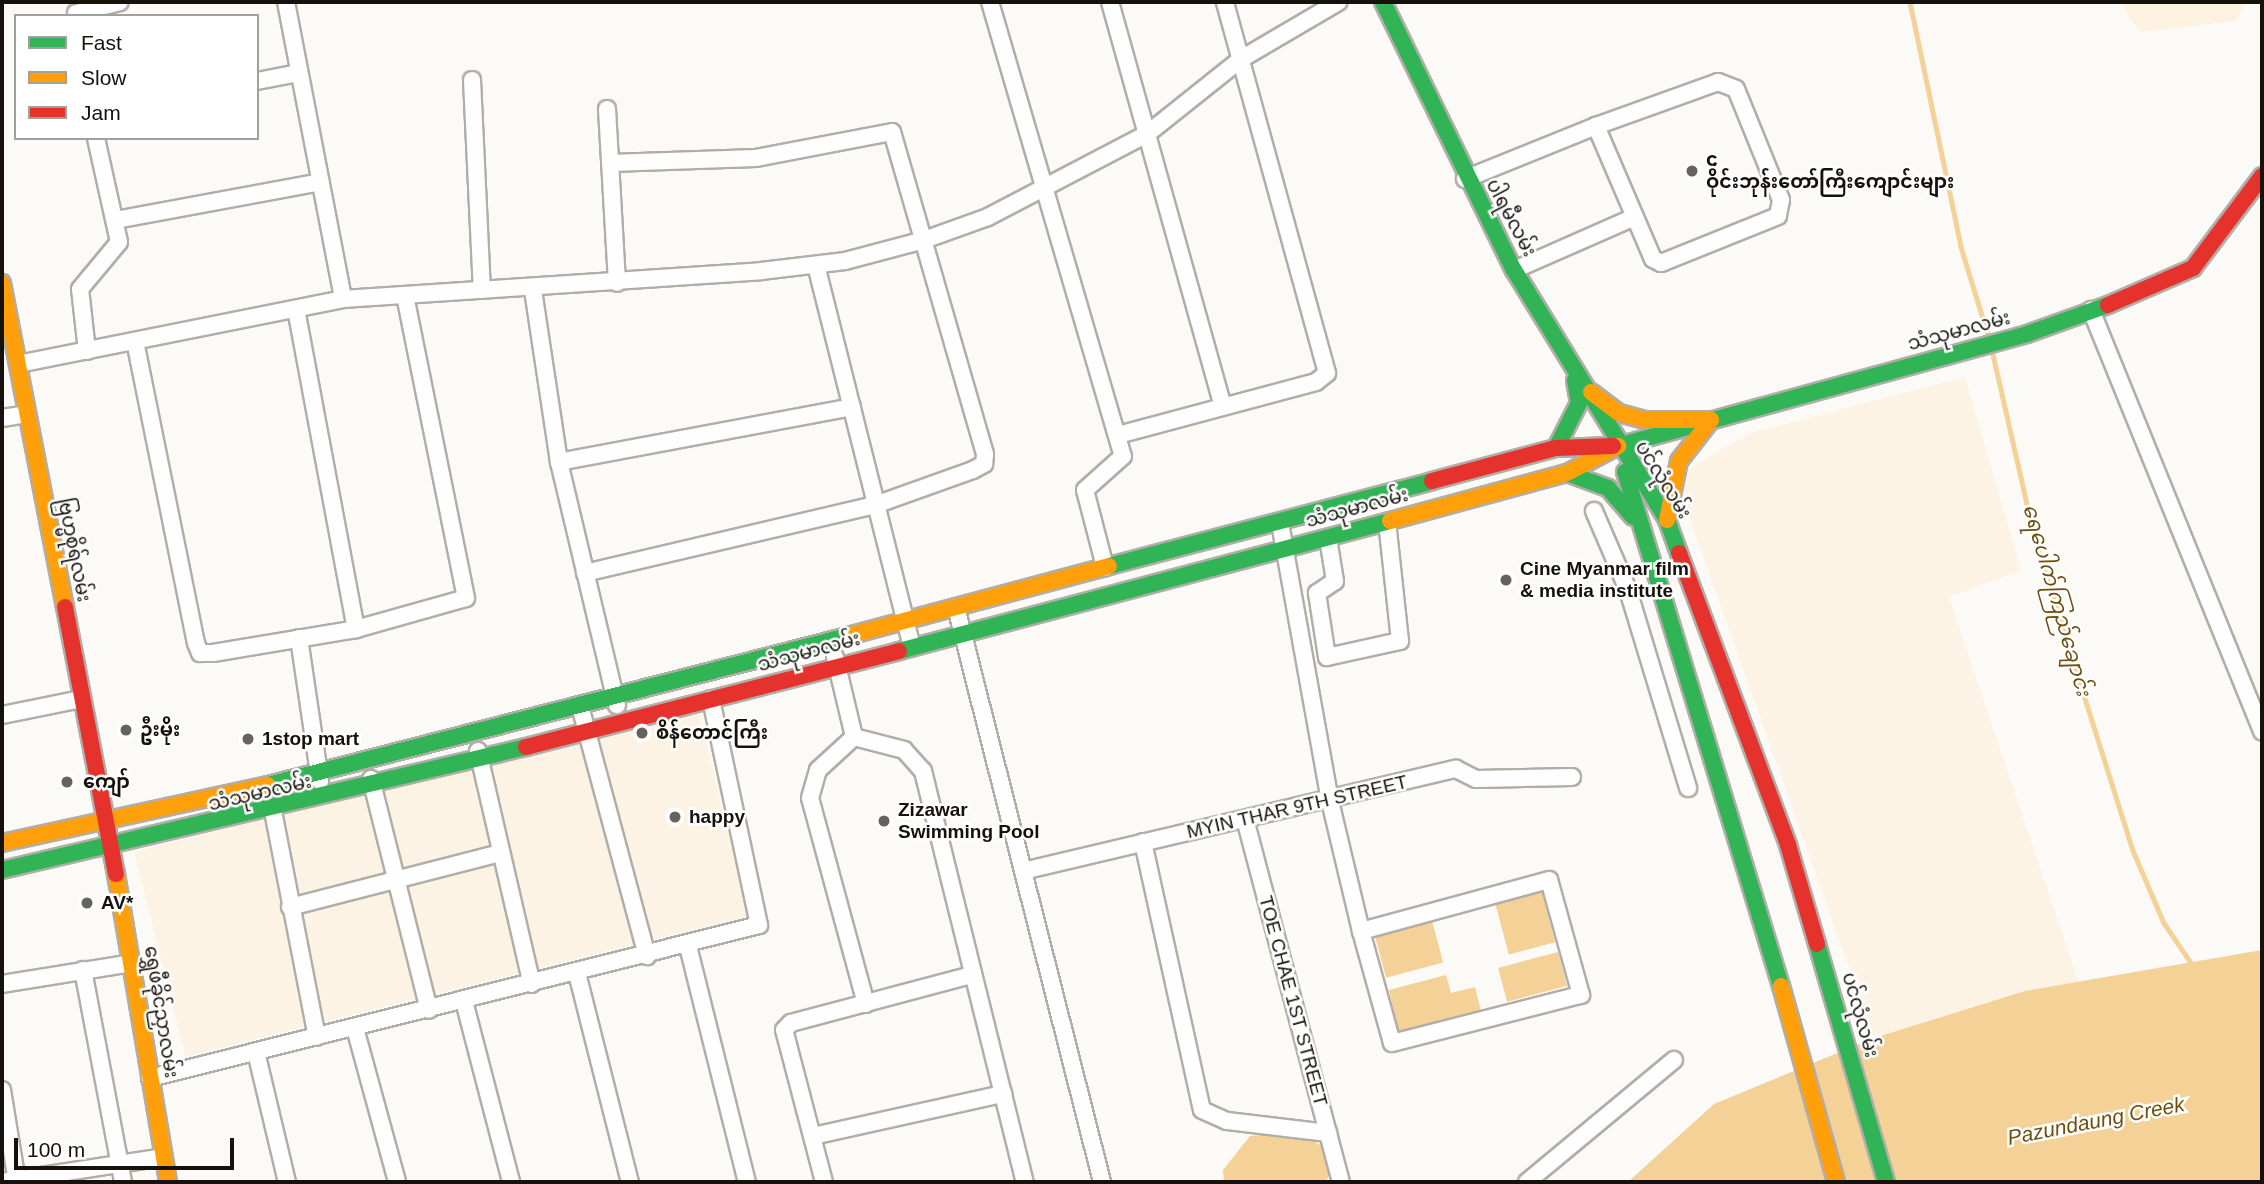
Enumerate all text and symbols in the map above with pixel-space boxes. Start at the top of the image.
legend [14,14,259,140]
text: Fast [81,31,122,54]
text: Slow [81,66,127,89]
text: Jam [81,101,121,124]
place label: ၄ ဝိုင်းဘုန်းတော်ကြီးကျောင်းများ [1706,149,1954,193]
marker: ၄ ဝိုင်းဘုန်းတော်ကြီးကျောင်းများ [1684,163,1700,179]
street label: ပါရမီလမ်း [1481,175,1541,261]
street label: သံသုမာလမ်း [1905,306,2013,356]
street label: ပင်လုံလမ်း [1630,437,1696,523]
street label: သံသုမာလမ်း [1303,483,1411,533]
street label: ဗြဟ္မစိုရ်လမ်း [53,496,95,604]
water label: ရေပေါက်ကြည်ချောင်း [2018,501,2096,699]
place label: Cine Myanmar film & media institute [1520,558,1689,602]
marker: Cine Myanmar film & media institute [1498,572,1514,588]
street label: သံသုမာလမ်း [755,627,863,677]
place label: ဦးမိုး [140,719,180,741]
marker: ဦးမိုး [118,722,134,738]
place label: စိန်တောင်ကြီး [656,722,768,744]
marker: စိန်တောင်ကြီး [634,725,650,741]
place label: 1stop mart [262,728,359,750]
marker: 1stop mart [240,731,256,747]
street label: သံသုမာလမ်း [206,770,314,816]
street label: MYIN THAR 9TH STREET [1184,770,1410,844]
place label: ကျော် [83,771,130,793]
marker: ကျော် [57,772,77,792]
place label: Zizawar Swimming Pool [898,799,1039,843]
place label: happy [689,806,745,828]
marker: happy [667,809,683,825]
marker: Zizawar Swimming Pool [876,813,892,829]
place label: AV* [101,892,133,914]
street label: TOE CHAE 1ST STREET [1254,893,1332,1109]
marker: AV* [79,895,95,911]
street label: ရွှေဖီခိုင်ညှာလမ်း [139,944,183,1080]
street label: ပင်လုံလမ်း [1837,970,1883,1060]
water label: Pazundaung Creek [2005,1091,2187,1151]
scale bar [18,1124,238,1168]
text: 100 m [27,1138,85,1161]

